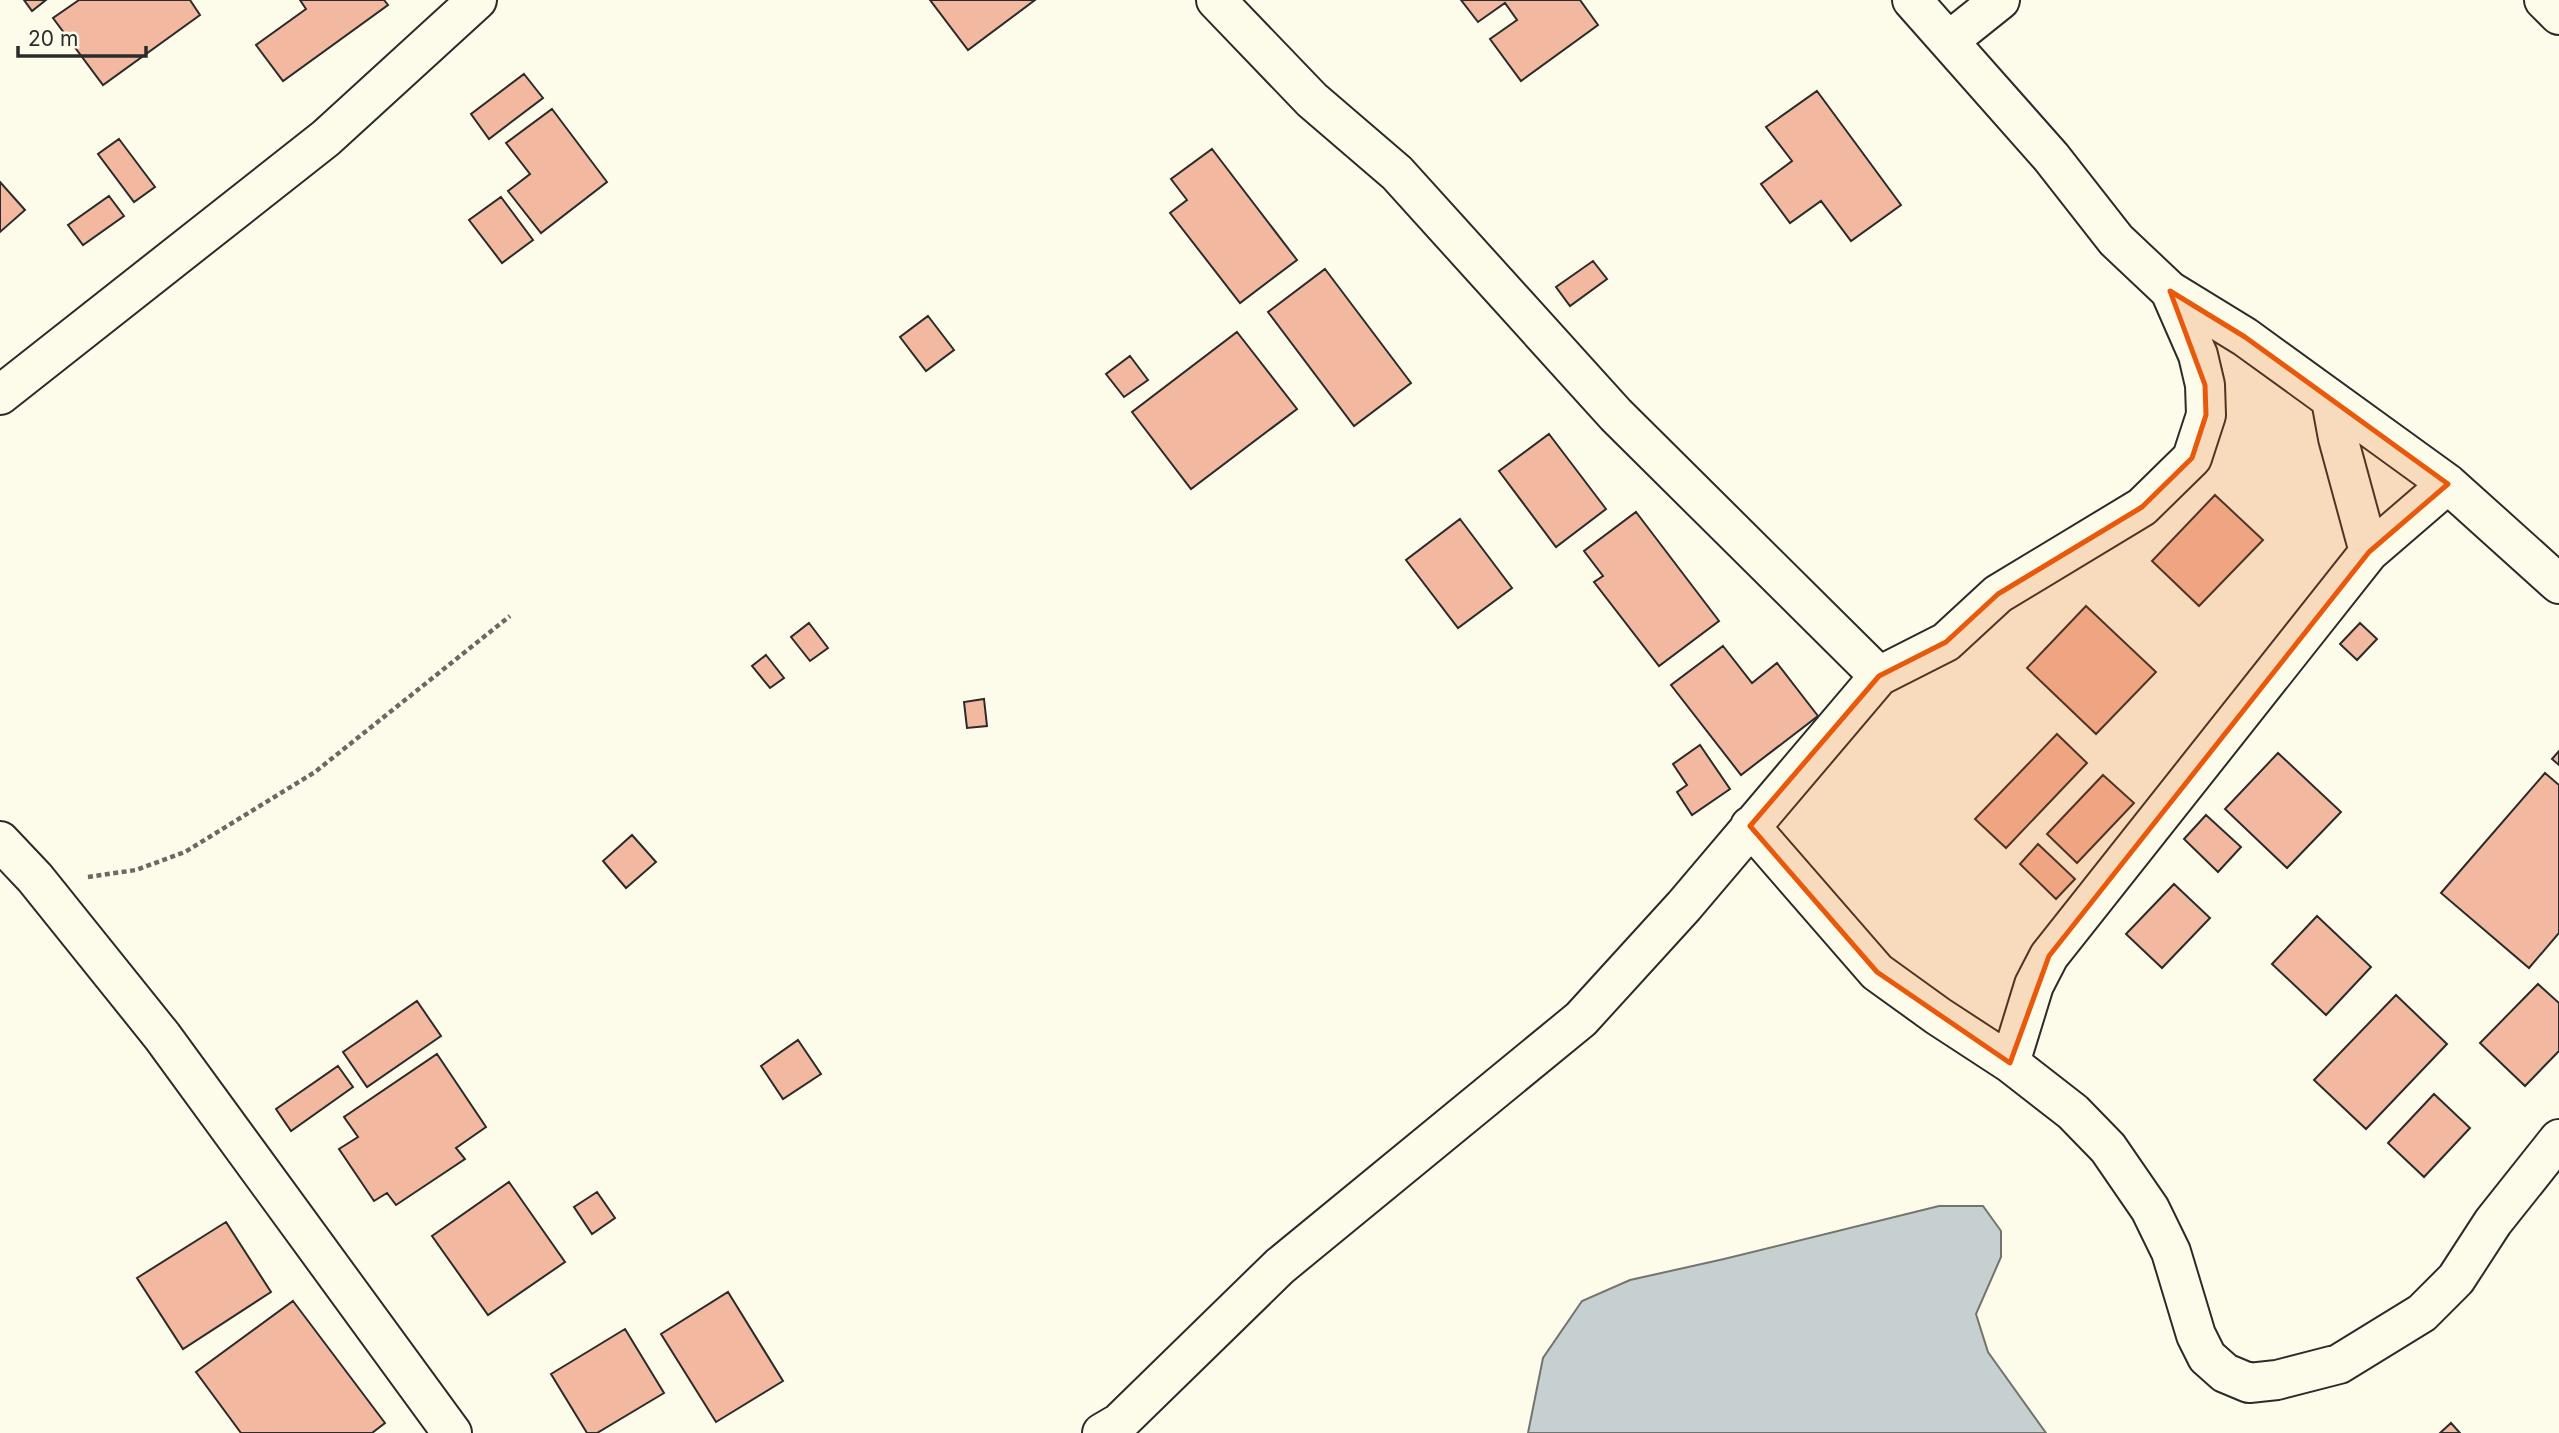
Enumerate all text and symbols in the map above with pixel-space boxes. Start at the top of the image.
scale bar [18,14,145,58]
text: 20 m [28,26,78,51]

